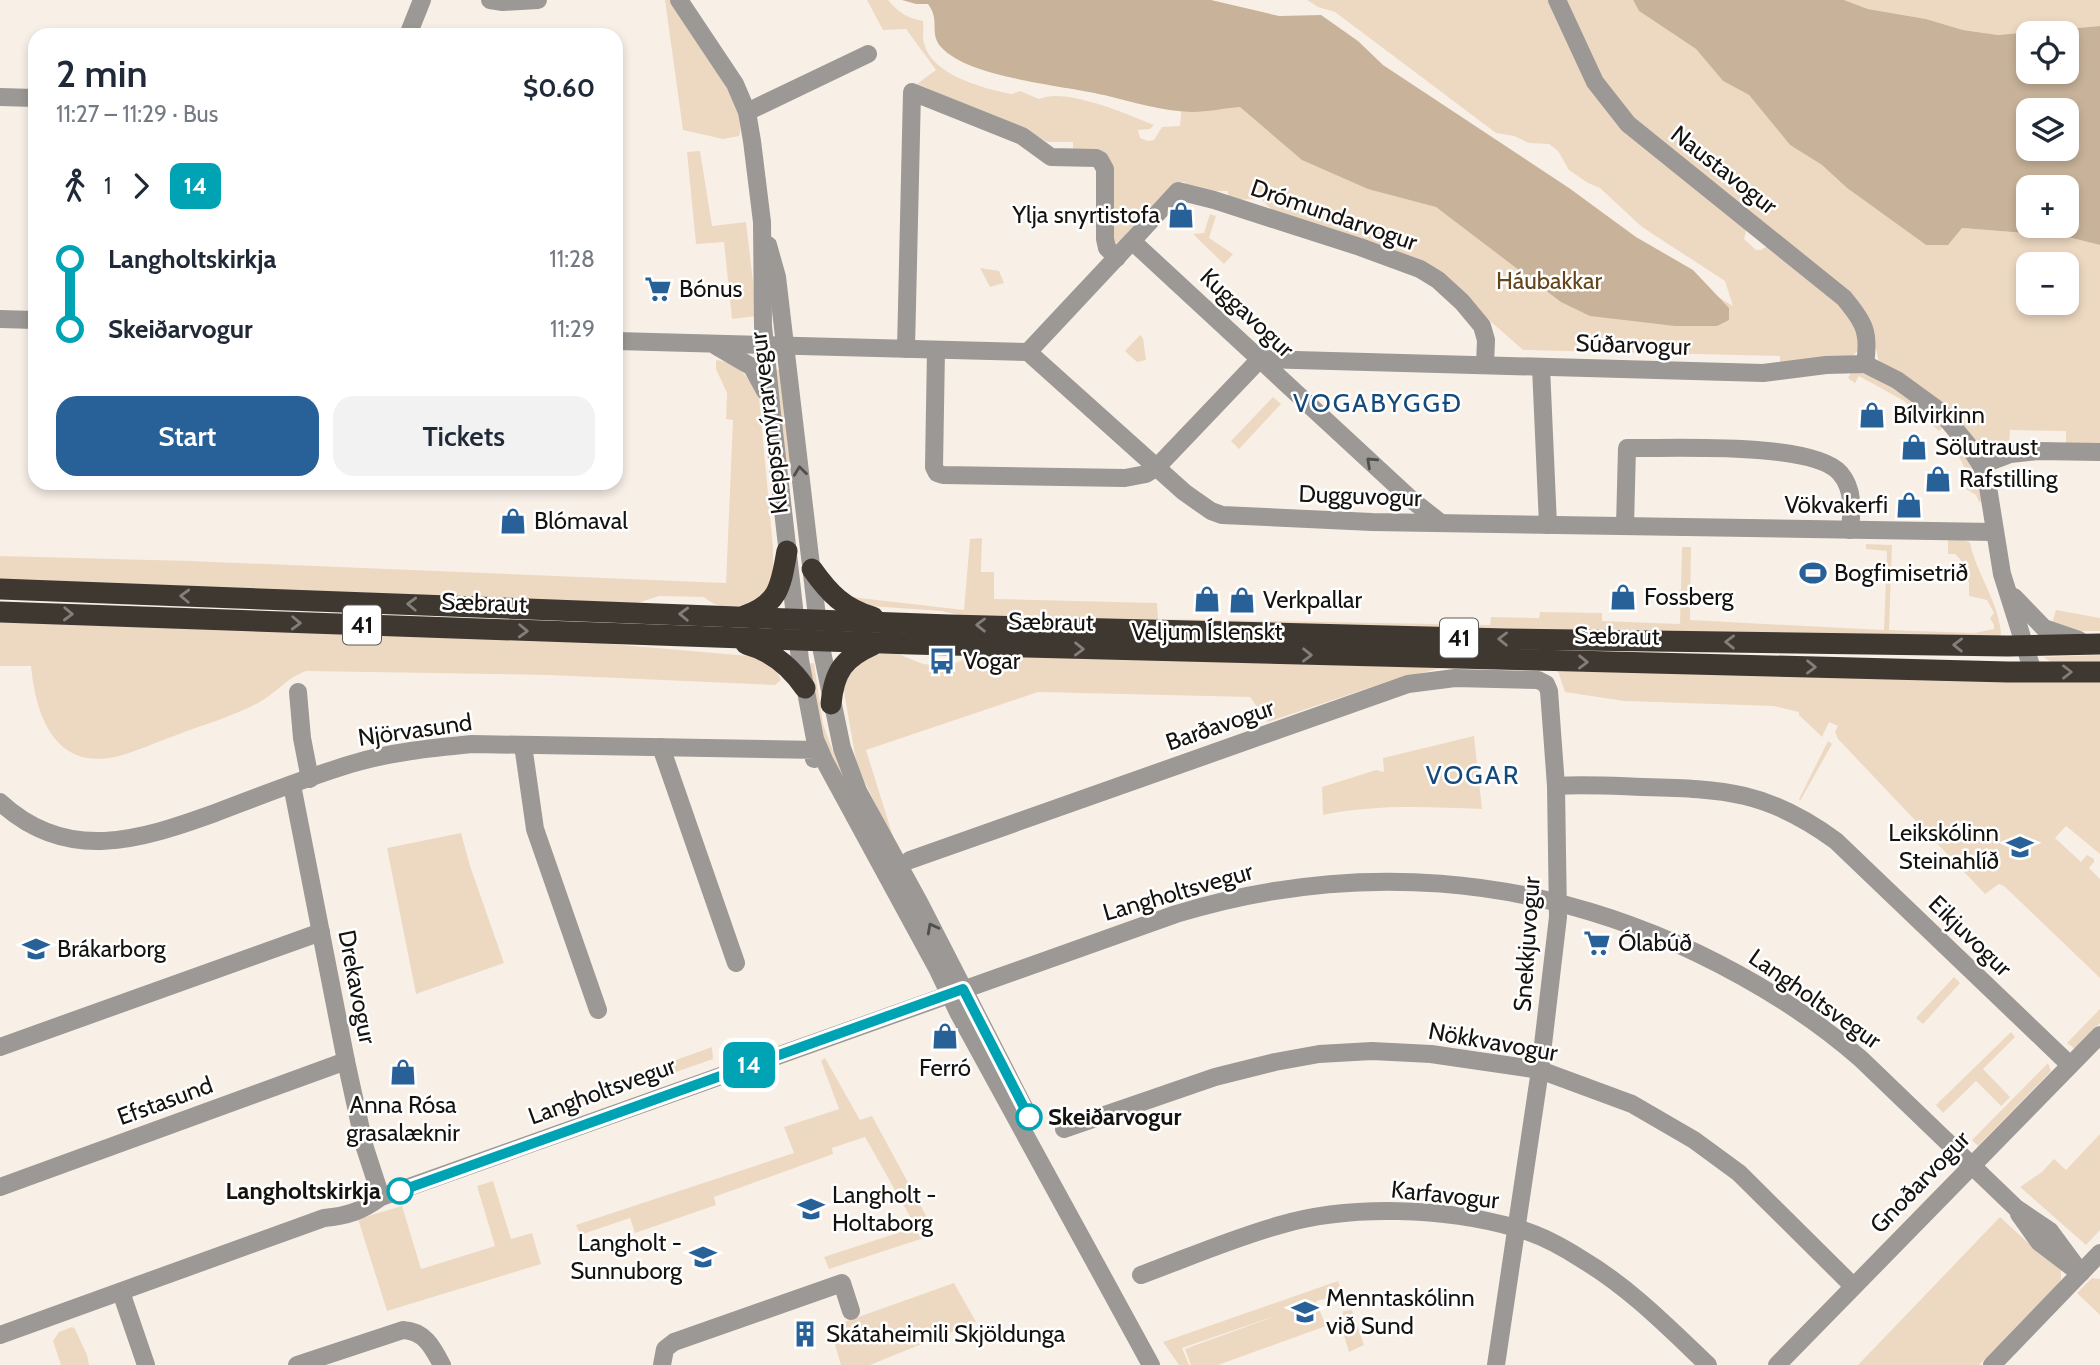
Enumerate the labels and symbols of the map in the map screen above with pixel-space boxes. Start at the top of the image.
street label: Naustavogur [1665,119,1784,220]
street label: Drómundarvogur [1247,172,1422,257]
place label: Ylja snyrtistofa [1011,200,1160,229]
shop icon: Ylja snyrtistofa [1166,200,1196,230]
street label: Kuggavogur [1194,262,1300,364]
park label: Háubakkar [1496,266,1602,295]
supermarket icon: Bónus [643,274,673,304]
place label: Bónus [679,274,743,303]
street label: Súðarvogur [1575,328,1691,361]
street label: Kleppsmýrarvegur [743,330,794,516]
district label: VOGABYGGÐ [1293,387,1463,419]
shop icon: Bílvirkinn [1857,400,1887,430]
place label: Bílvirkinn [1893,400,1985,429]
shop icon: Sölutraust [1899,432,1929,462]
place label: Sölutraust [1935,432,2038,461]
one-way arrow [1366,458,1379,470]
shop icon: Rafstilling [1923,464,1953,494]
place label: Rafstilling [1959,464,2059,493]
one-way arrow [792,465,807,476]
street label: Dugguvogur [1298,479,1423,512]
place label: Vökvakerfi [1785,490,1888,519]
shop icon: Vökvakerfi [1894,490,1924,520]
shop icon: Blómaval [498,506,528,536]
place label: Blómaval [534,506,628,535]
sports icon: Bogfimisetrið [1798,558,1828,588]
place label: Bogfimisetrið [1834,558,1968,587]
shop icon: Fossberg [1608,582,1638,612]
place label: Fossberg [1644,582,1735,611]
shop icon: Veljum Íslenskt [1192,584,1222,614]
shop icon: Verkpallar [1227,585,1257,615]
place label: Verkpallar [1263,585,1363,614]
street label: Sæbraut [441,587,527,618]
one-way arrow [179,588,189,604]
one-way arrow [406,597,417,612]
road number: 41 [343,606,381,645]
street label: Sæbraut [1008,606,1094,637]
one-way arrow [63,607,74,622]
one-way arrow [678,607,689,622]
one-way arrow [290,615,301,630]
place label: Veljum Íslenskt [1131,617,1283,646]
one-way arrow [976,618,987,633]
road number: 41 [1440,618,1478,658]
street label: Sæbraut [1574,620,1660,651]
one-way arrow [518,623,529,638]
one-way arrow [1497,631,1508,646]
one-way arrow [1724,634,1735,650]
one-way arrow [1952,637,1962,653]
one-way arrow [1074,641,1085,656]
bus stop icon: Vogar [927,646,957,676]
place label: Vogar [963,646,1021,675]
one-way arrow [1302,647,1313,662]
one-way arrow [1578,654,1589,670]
one-way arrow [1806,659,1816,675]
one-way arrow [2062,664,2072,680]
street label: Barðavogur [1162,692,1278,757]
street label: Njörvasund [356,707,474,752]
district label: VOGAR [1426,759,1520,791]
place label: Leikskólinn Steinahlíð [1888,818,1999,875]
school or university icon: Leikskólinn Steinahlíð [2005,832,2035,862]
street label: Langholtsvegur [1100,856,1257,927]
street label: Snekkjuvogur [1507,875,1546,1013]
street label: Eikjuvogur [1923,889,2018,983]
one-way arrow [927,923,941,935]
street label: Drekavogur [332,927,383,1047]
supermarket icon: Ólabúð [1582,928,1612,958]
place label: Ólabúð [1618,928,1692,957]
school or university icon: Brákarborg [21,934,51,964]
place label: Brákarborg [57,934,167,963]
street label: Langholtsvegur [1744,942,1887,1055]
street label: Nökkvavogur [1426,1016,1560,1067]
shop icon: Ferró [930,1021,960,1051]
line badge: 14 [718,1042,780,1088]
street label: Langholtsvegur [524,1050,680,1131]
place label: Ferró [919,1053,971,1082]
shop icon: Anna Rósa grasalæknir [388,1057,418,1087]
street label: Efstasund [113,1070,217,1131]
place label: Anna Rósa grasalæknir [346,1090,460,1147]
place label: Skeiðarvogur [1048,1102,1182,1131]
marker: Skeiðarvogur [1016,1104,1042,1130]
street label: Gnoðarvogur [1864,1124,1976,1239]
street label: Karfavogur [1390,1174,1501,1215]
place label: Langholtskirkja [226,1176,381,1205]
marker: Langholtskirkja [387,1178,413,1204]
place label: Langholt - Holtaborg [832,1180,936,1237]
school or university icon: Langholt - Holtaborg [796,1194,826,1224]
place label: Langholt - Sunnuborg [570,1228,683,1285]
school or university icon: Langholt - Sunnuborg [688,1242,718,1272]
place label: Menntaskólinn við Sund [1326,1283,1475,1340]
school or university icon: Menntaskólinn við Sund [1290,1297,1320,1327]
building icon: Skátaheimili Skjöldunga [790,1319,820,1349]
place label: Skátaheimili Skjöldunga [826,1319,1066,1348]

